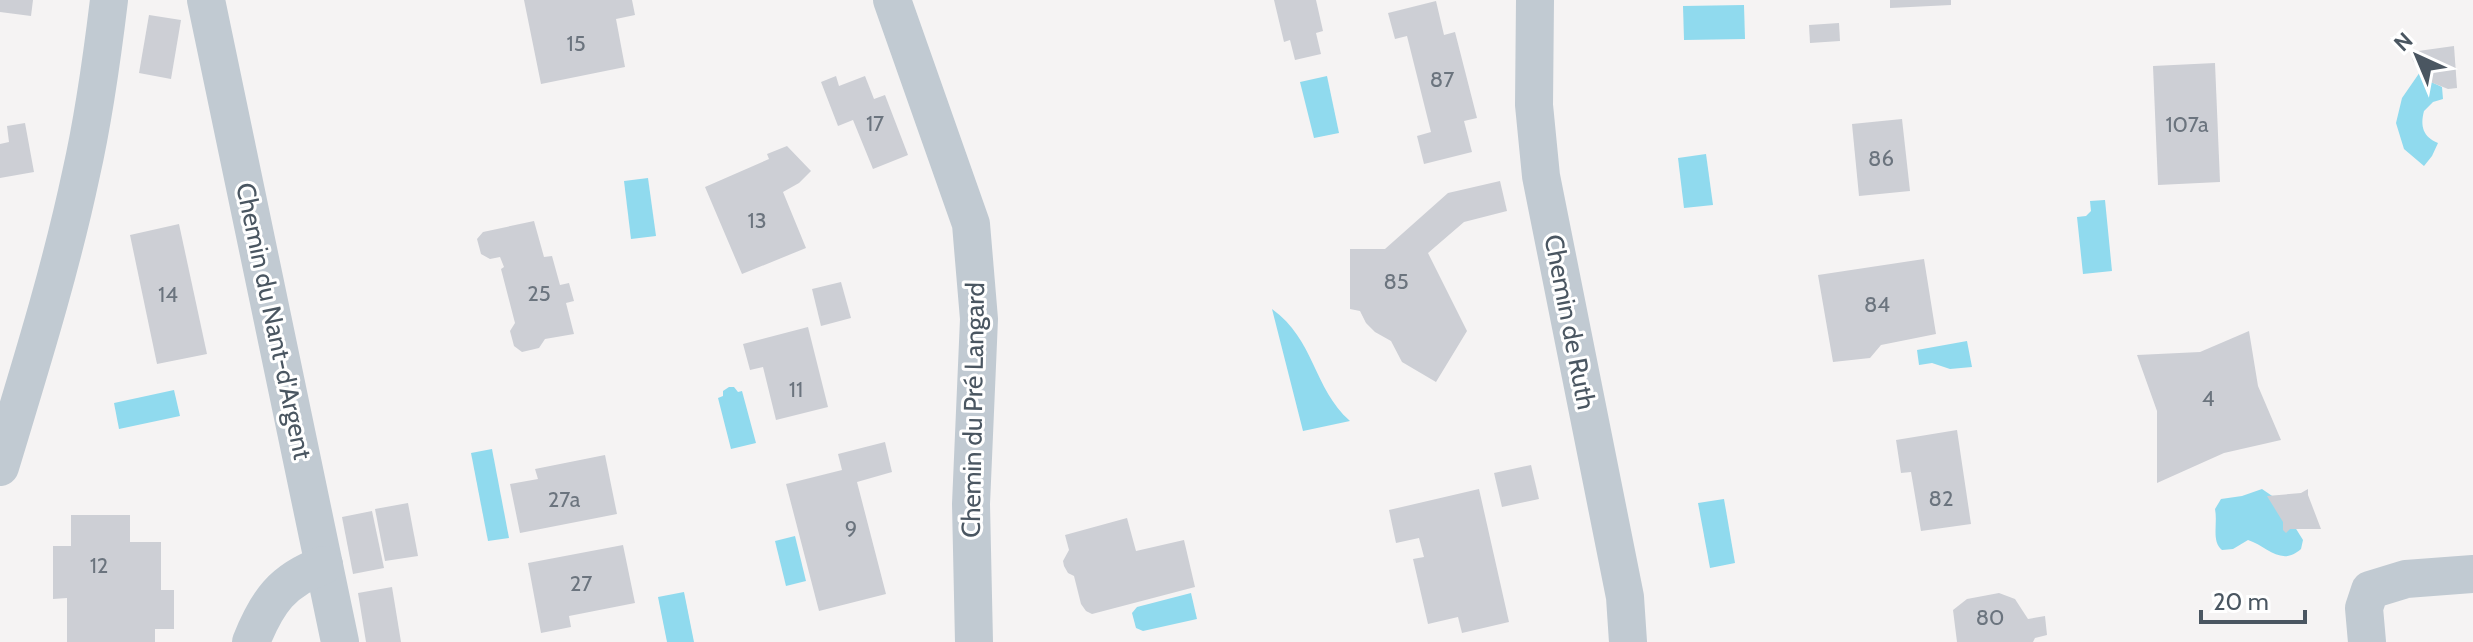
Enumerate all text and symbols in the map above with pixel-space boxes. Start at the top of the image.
north arrow [2377,16,2457,96]
text: N [2388,27,2418,57]
house number: 15 [566,30,586,57]
house number: 87 [1430,66,1454,93]
house number: 17 [866,110,884,137]
house number: 107a [2165,111,2209,138]
house number: 86 [1868,145,1894,172]
street label: Chemin du Nant-d'Argent [229,180,319,462]
house number: 13 [747,207,767,234]
street label: Chemin de Ruth [1537,232,1603,412]
house number: 85 [1383,268,1409,295]
house number: 25 [527,280,551,307]
house number: 14 [158,281,178,308]
street label: Chemin du Pré Langard [955,282,991,538]
house number: 84 [1864,291,1890,318]
house number: 11 [789,376,803,403]
house number: 4 [2202,385,2215,412]
house number: 82 [1929,485,1953,512]
house number: 27a [548,486,581,513]
house number: 9 [845,515,857,542]
house number: 12 [90,552,108,579]
house number: 27 [570,570,592,597]
scale bar [2201,574,2305,624]
text: 20 m [2213,587,2269,616]
house number: 80 [1976,604,2004,631]

